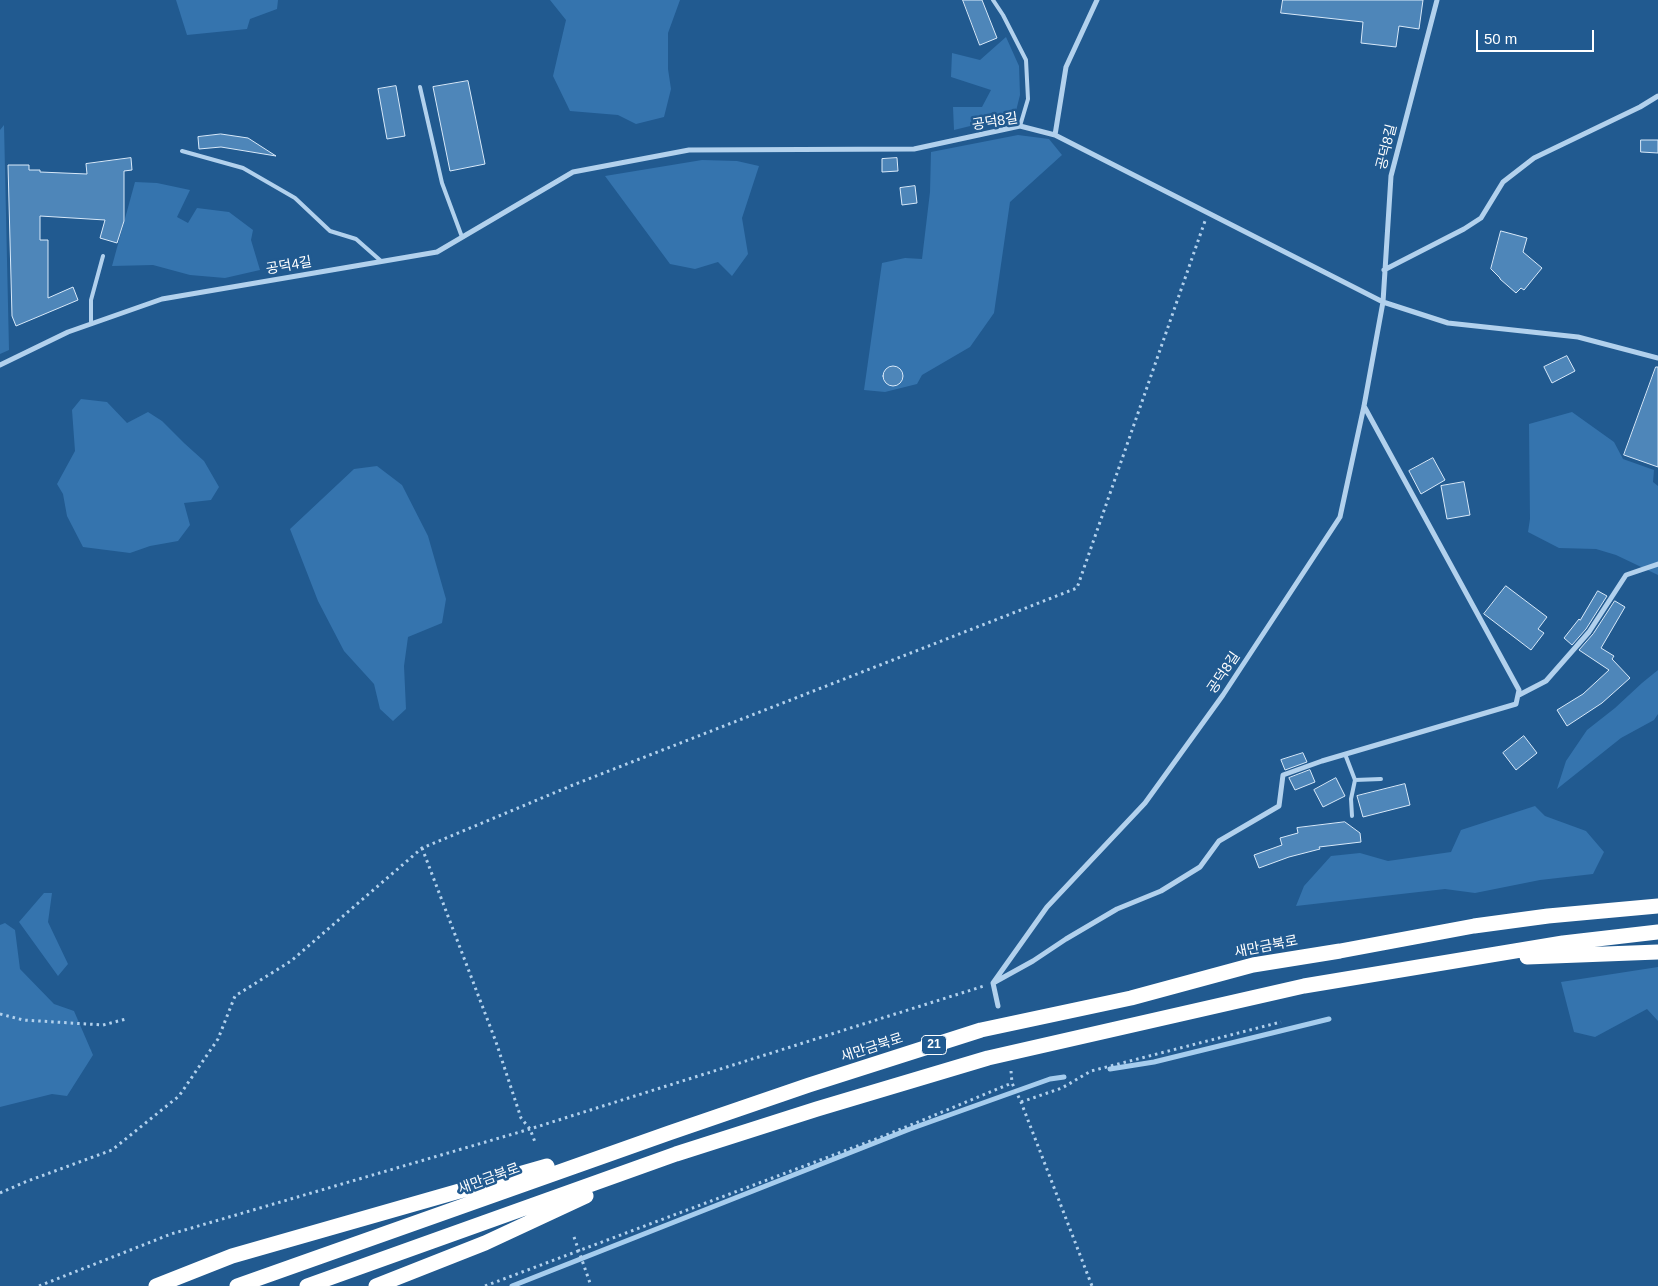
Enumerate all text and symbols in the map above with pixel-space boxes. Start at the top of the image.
scale bar [1478,20,1596,52]
text: 50 m [1484,30,1517,47]
street label: 공덕8길 [971,110,1019,134]
street label: 공덕8길 [1373,122,1401,172]
street label: 공덕4길 [265,254,313,278]
street label: 공덕8길 [1204,649,1244,697]
street label: 새만금북로 [1233,933,1299,961]
street label: 새만금북로 [839,1030,905,1066]
road number: 21 [922,1036,946,1054]
street label: 새만금북로 [456,1160,522,1198]

